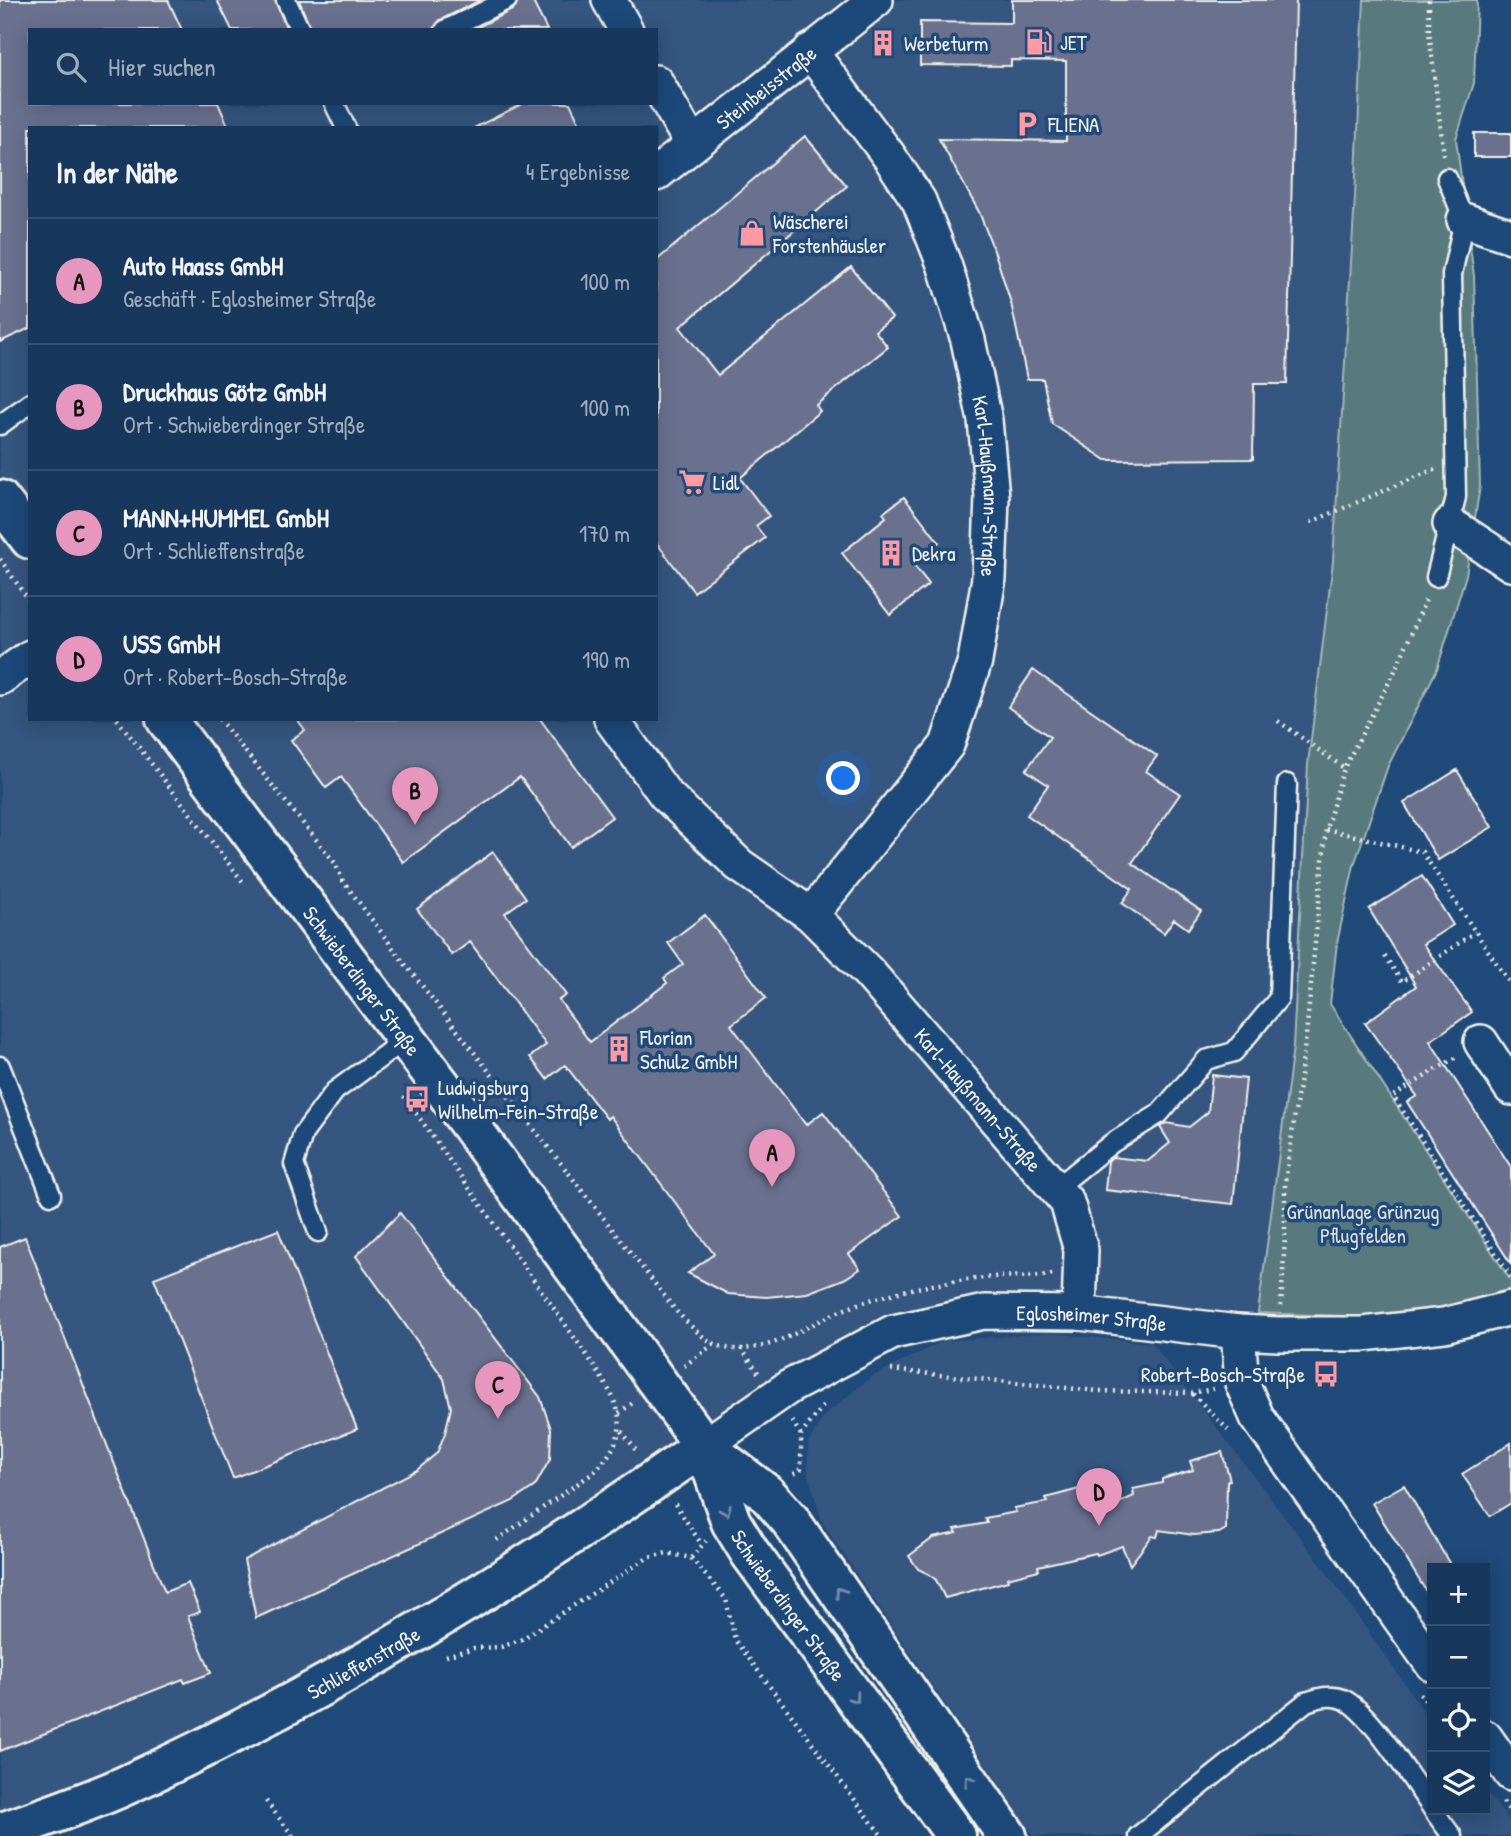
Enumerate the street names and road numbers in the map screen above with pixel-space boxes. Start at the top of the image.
street label: Steinbeisstraße [710,38,822,136]
street label: Karl-Haußmann-Straße [966,393,1007,577]
street label: Schwieberdinger Straße [297,900,428,1061]
street label: Karl-Haußmann-Straße [908,1021,1049,1178]
street label: Eglosheimer Straße [1016,1298,1168,1338]
street label: Schwieberdinger Straße [724,1524,853,1687]
street label: Schlieffenstraße [302,1619,425,1706]

